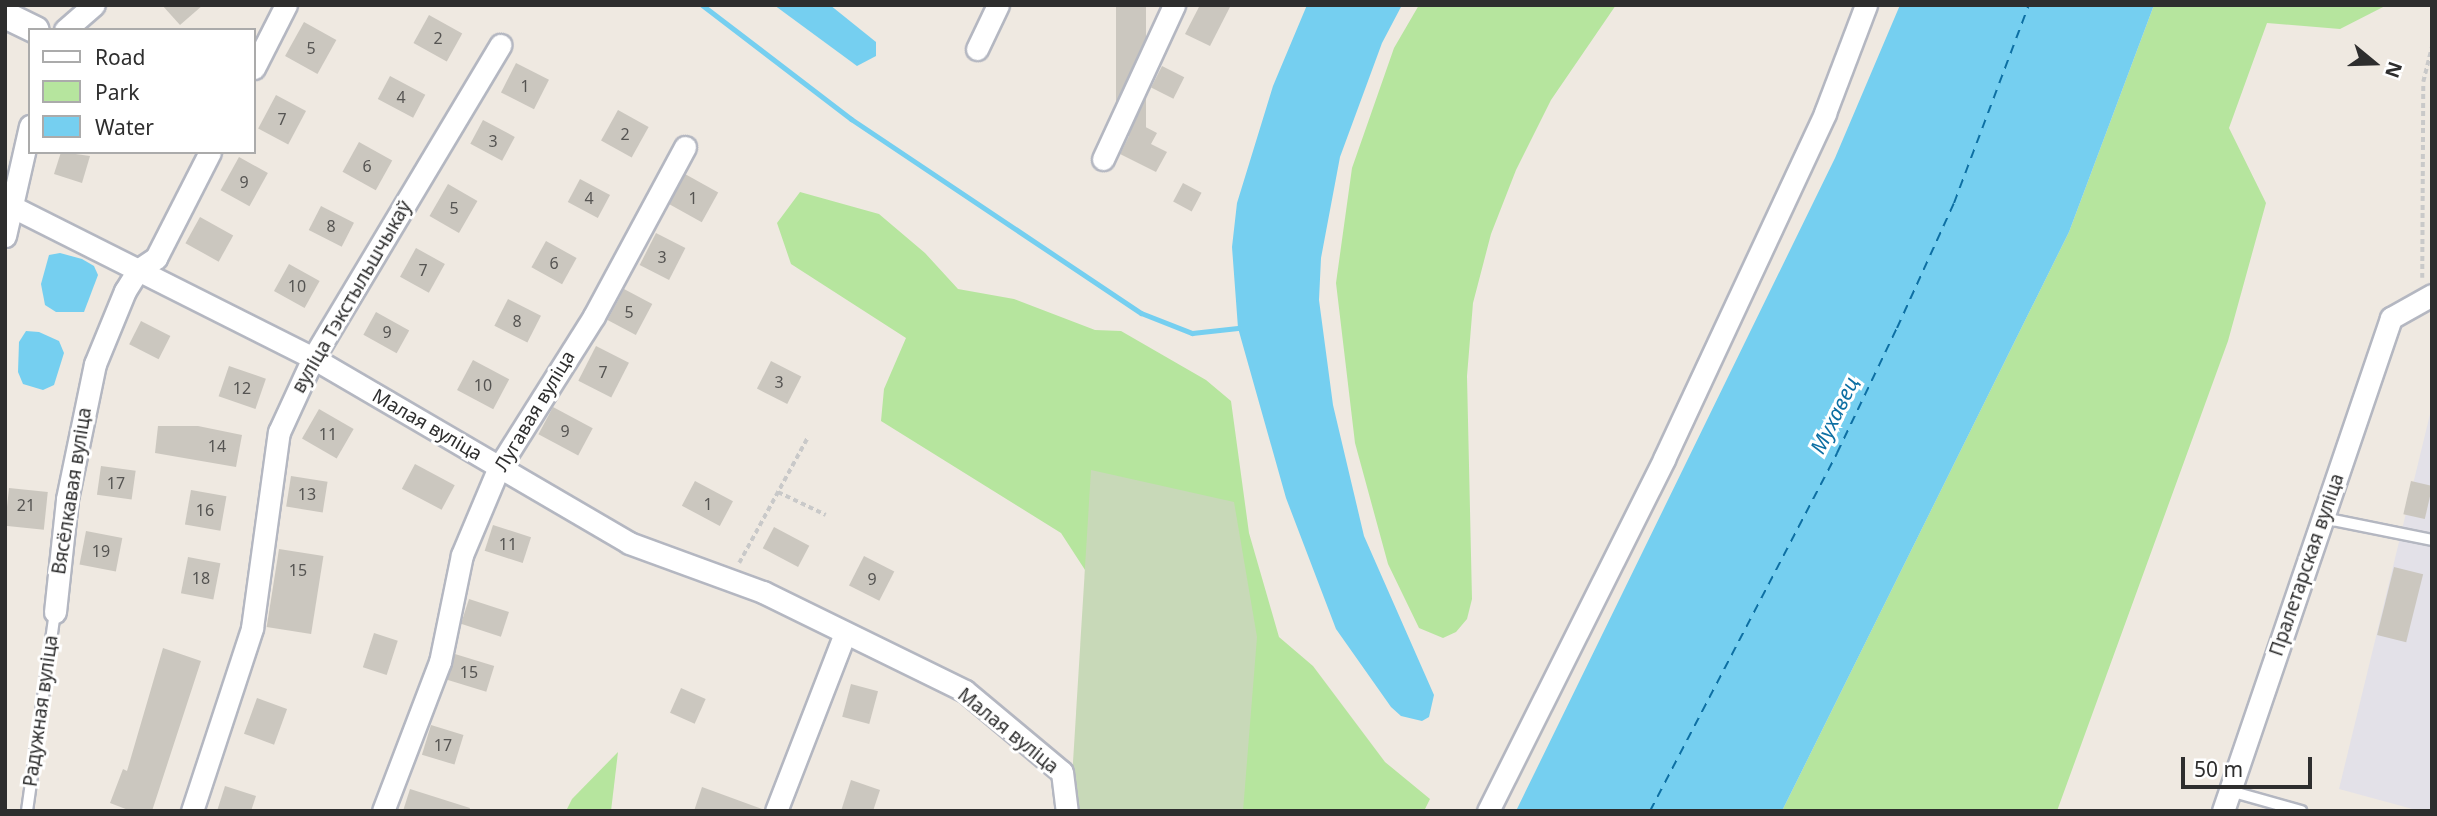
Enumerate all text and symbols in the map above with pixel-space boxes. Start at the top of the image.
legend [28,28,256,154]
house number: 2 [433,28,443,48]
north arrow [2339,28,2409,98]
house number: 5 [306,38,316,58]
text: Road [95,43,145,71]
text: N [2379,58,2409,81]
house number: 1 [520,76,530,96]
text: Park [95,78,139,106]
house number: 4 [396,87,406,107]
house number: 7 [277,109,287,129]
text: Water [95,113,154,141]
house number: 2 [620,124,630,144]
house number: 3 [488,131,498,151]
house number: 6 [362,156,372,176]
house number: 9 [239,172,249,192]
house number: 4 [584,188,594,208]
house number: 1 [688,188,698,208]
street label: вуліца Тэкстыльшчыкаў [288,197,416,397]
house number: 5 [449,198,459,218]
house number: 8 [326,216,336,236]
house number: 3 [657,247,667,267]
house number: 6 [549,253,559,273]
house number: 7 [418,260,428,280]
house number: 10 [288,276,306,296]
house number: 5 [624,302,634,322]
house number: 8 [512,311,522,331]
house number: 9 [382,322,392,342]
street label: Лугавая вуліца [490,347,580,475]
house number: 7 [598,362,608,382]
house number: 3 [774,372,784,392]
water label: Мухавец [1805,372,1863,458]
house number: 10 [474,375,492,395]
house number: 12 [233,378,251,398]
street label: Малая вуліца [368,384,486,466]
street label: Вясёлкавая вуліца [48,406,96,576]
house number: 9 [560,421,570,441]
house number: 11 [319,424,337,444]
house number: 14 [208,436,226,456]
street label: Пралетарская вуліца [2265,471,2349,659]
house number: 17 [107,473,125,493]
house number: 13 [298,484,316,504]
house number: 1 [703,494,713,514]
house number: 21 [17,495,35,515]
house number: 16 [196,500,214,520]
house number: 11 [499,534,517,554]
house number: 19 [92,541,110,561]
house number: 15 [289,560,307,580]
house number: 18 [192,568,210,588]
house number: 9 [867,569,877,589]
street label: Радужная вуліца [19,634,63,788]
house number: 15 [460,662,478,682]
street label: Малая вуліца [953,683,1063,779]
house number: 17 [434,735,452,755]
scale bar [2185,742,2316,786]
text: 50 m [2194,755,2243,783]

